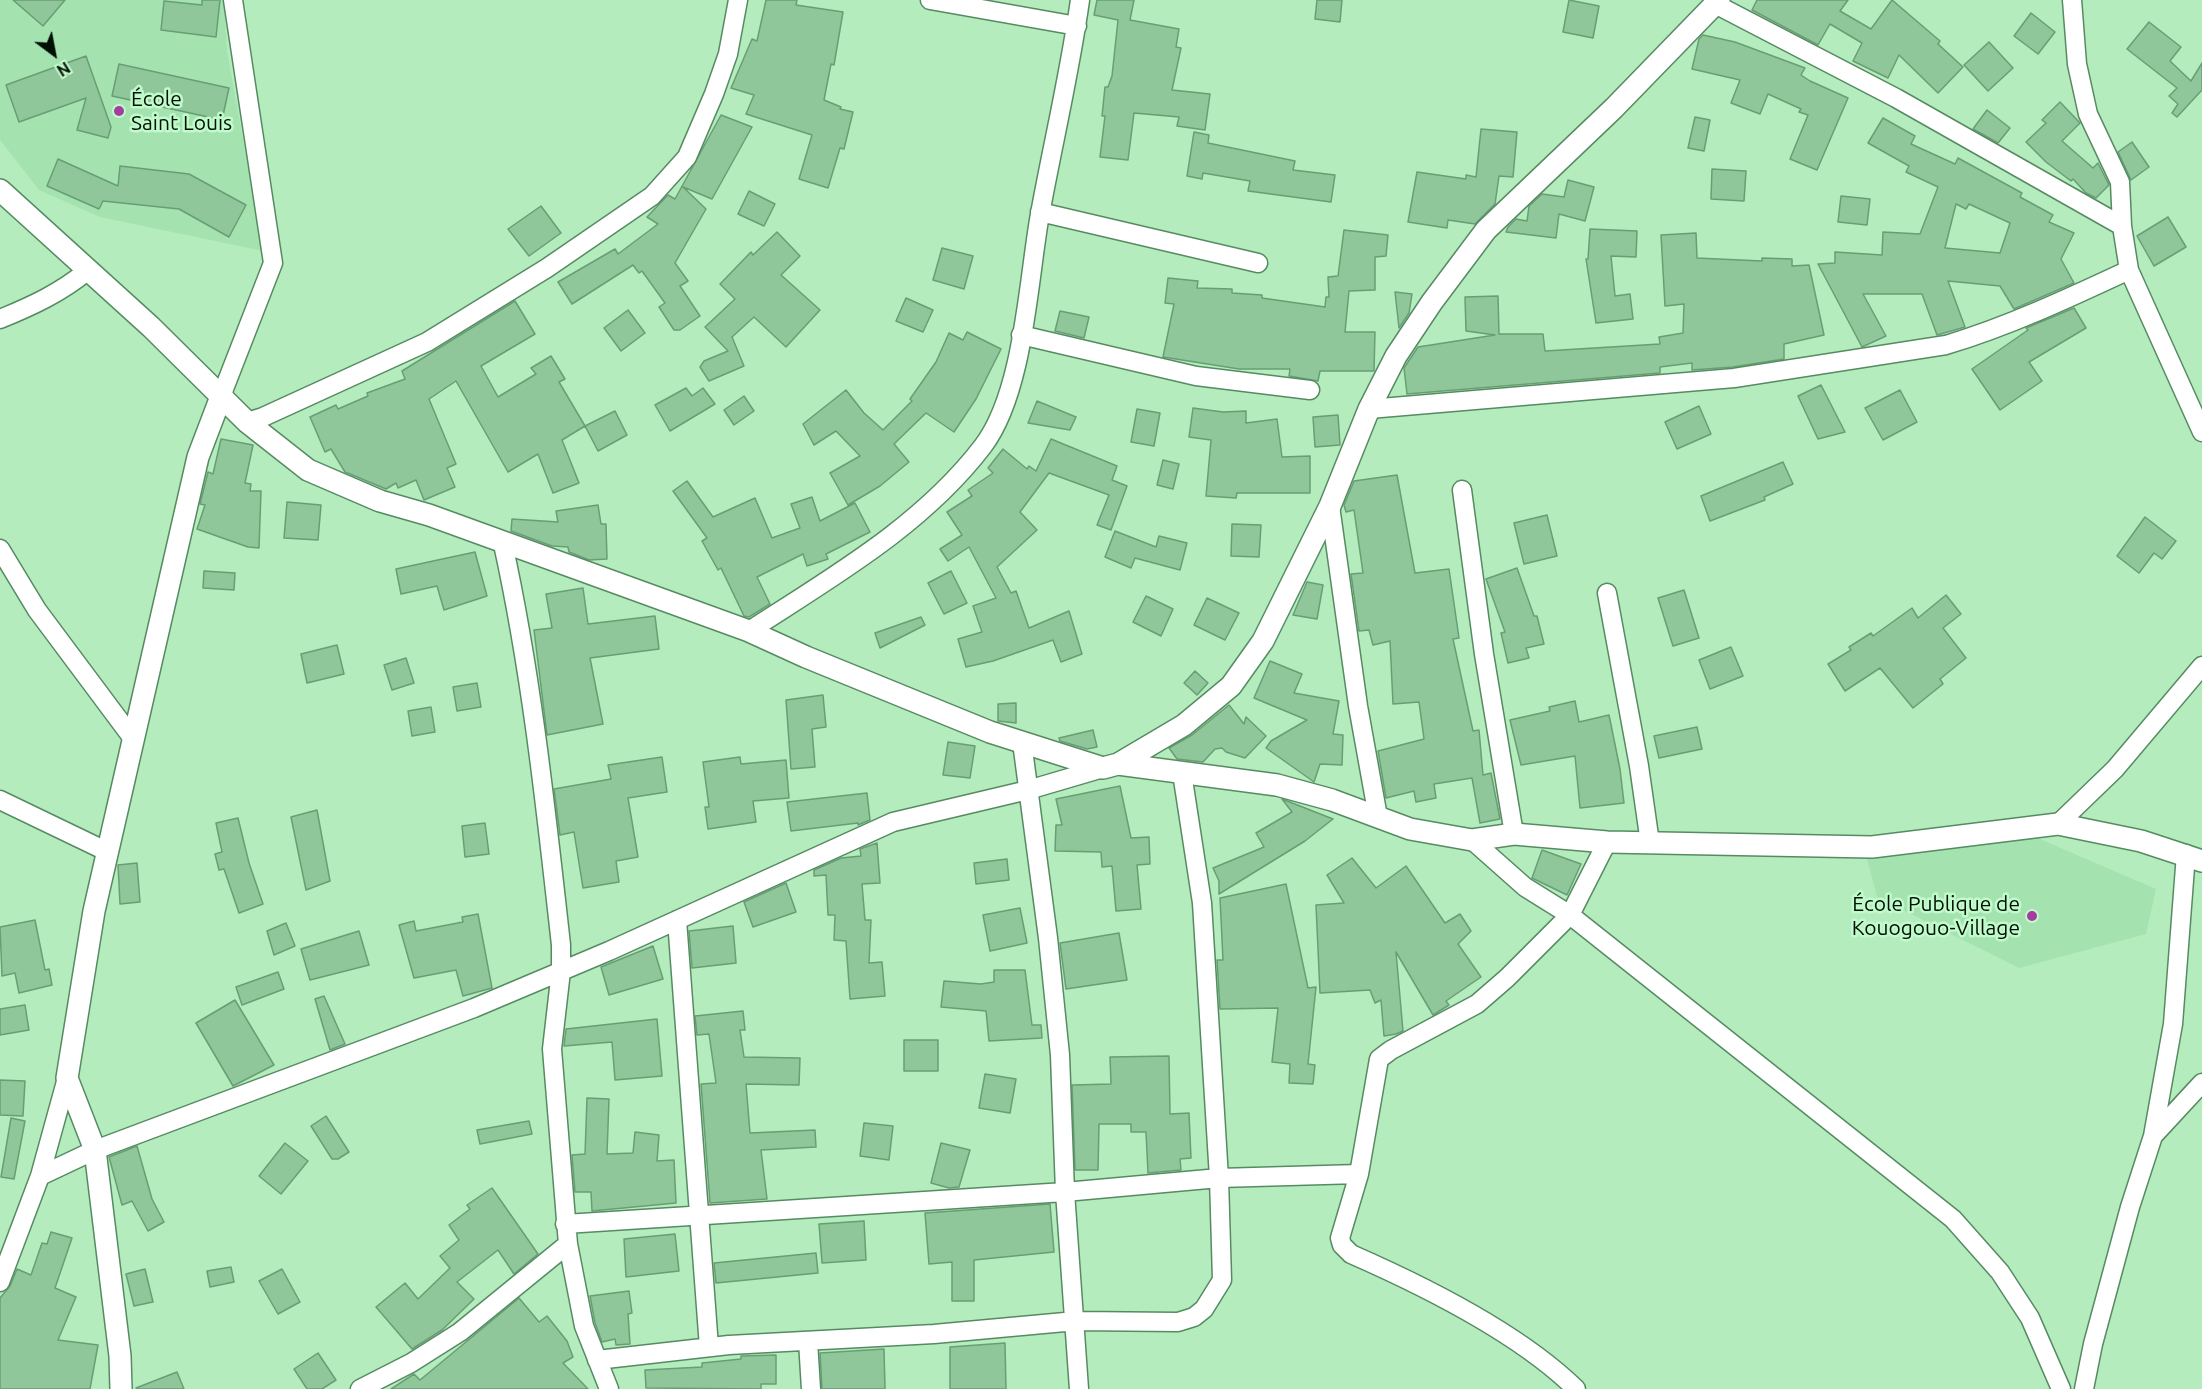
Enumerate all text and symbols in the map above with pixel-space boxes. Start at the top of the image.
north arrow [24,24,84,84]
text: N [54,58,73,80]
place label: École Saint Louis [131,86,232,136]
marker: École Saint Louis [112,104,126,118]
place label: École Publique de Kouogouo-Village [1852,891,2020,941]
marker: École Publique de Kouogouo-Village [2025,909,2039,923]

